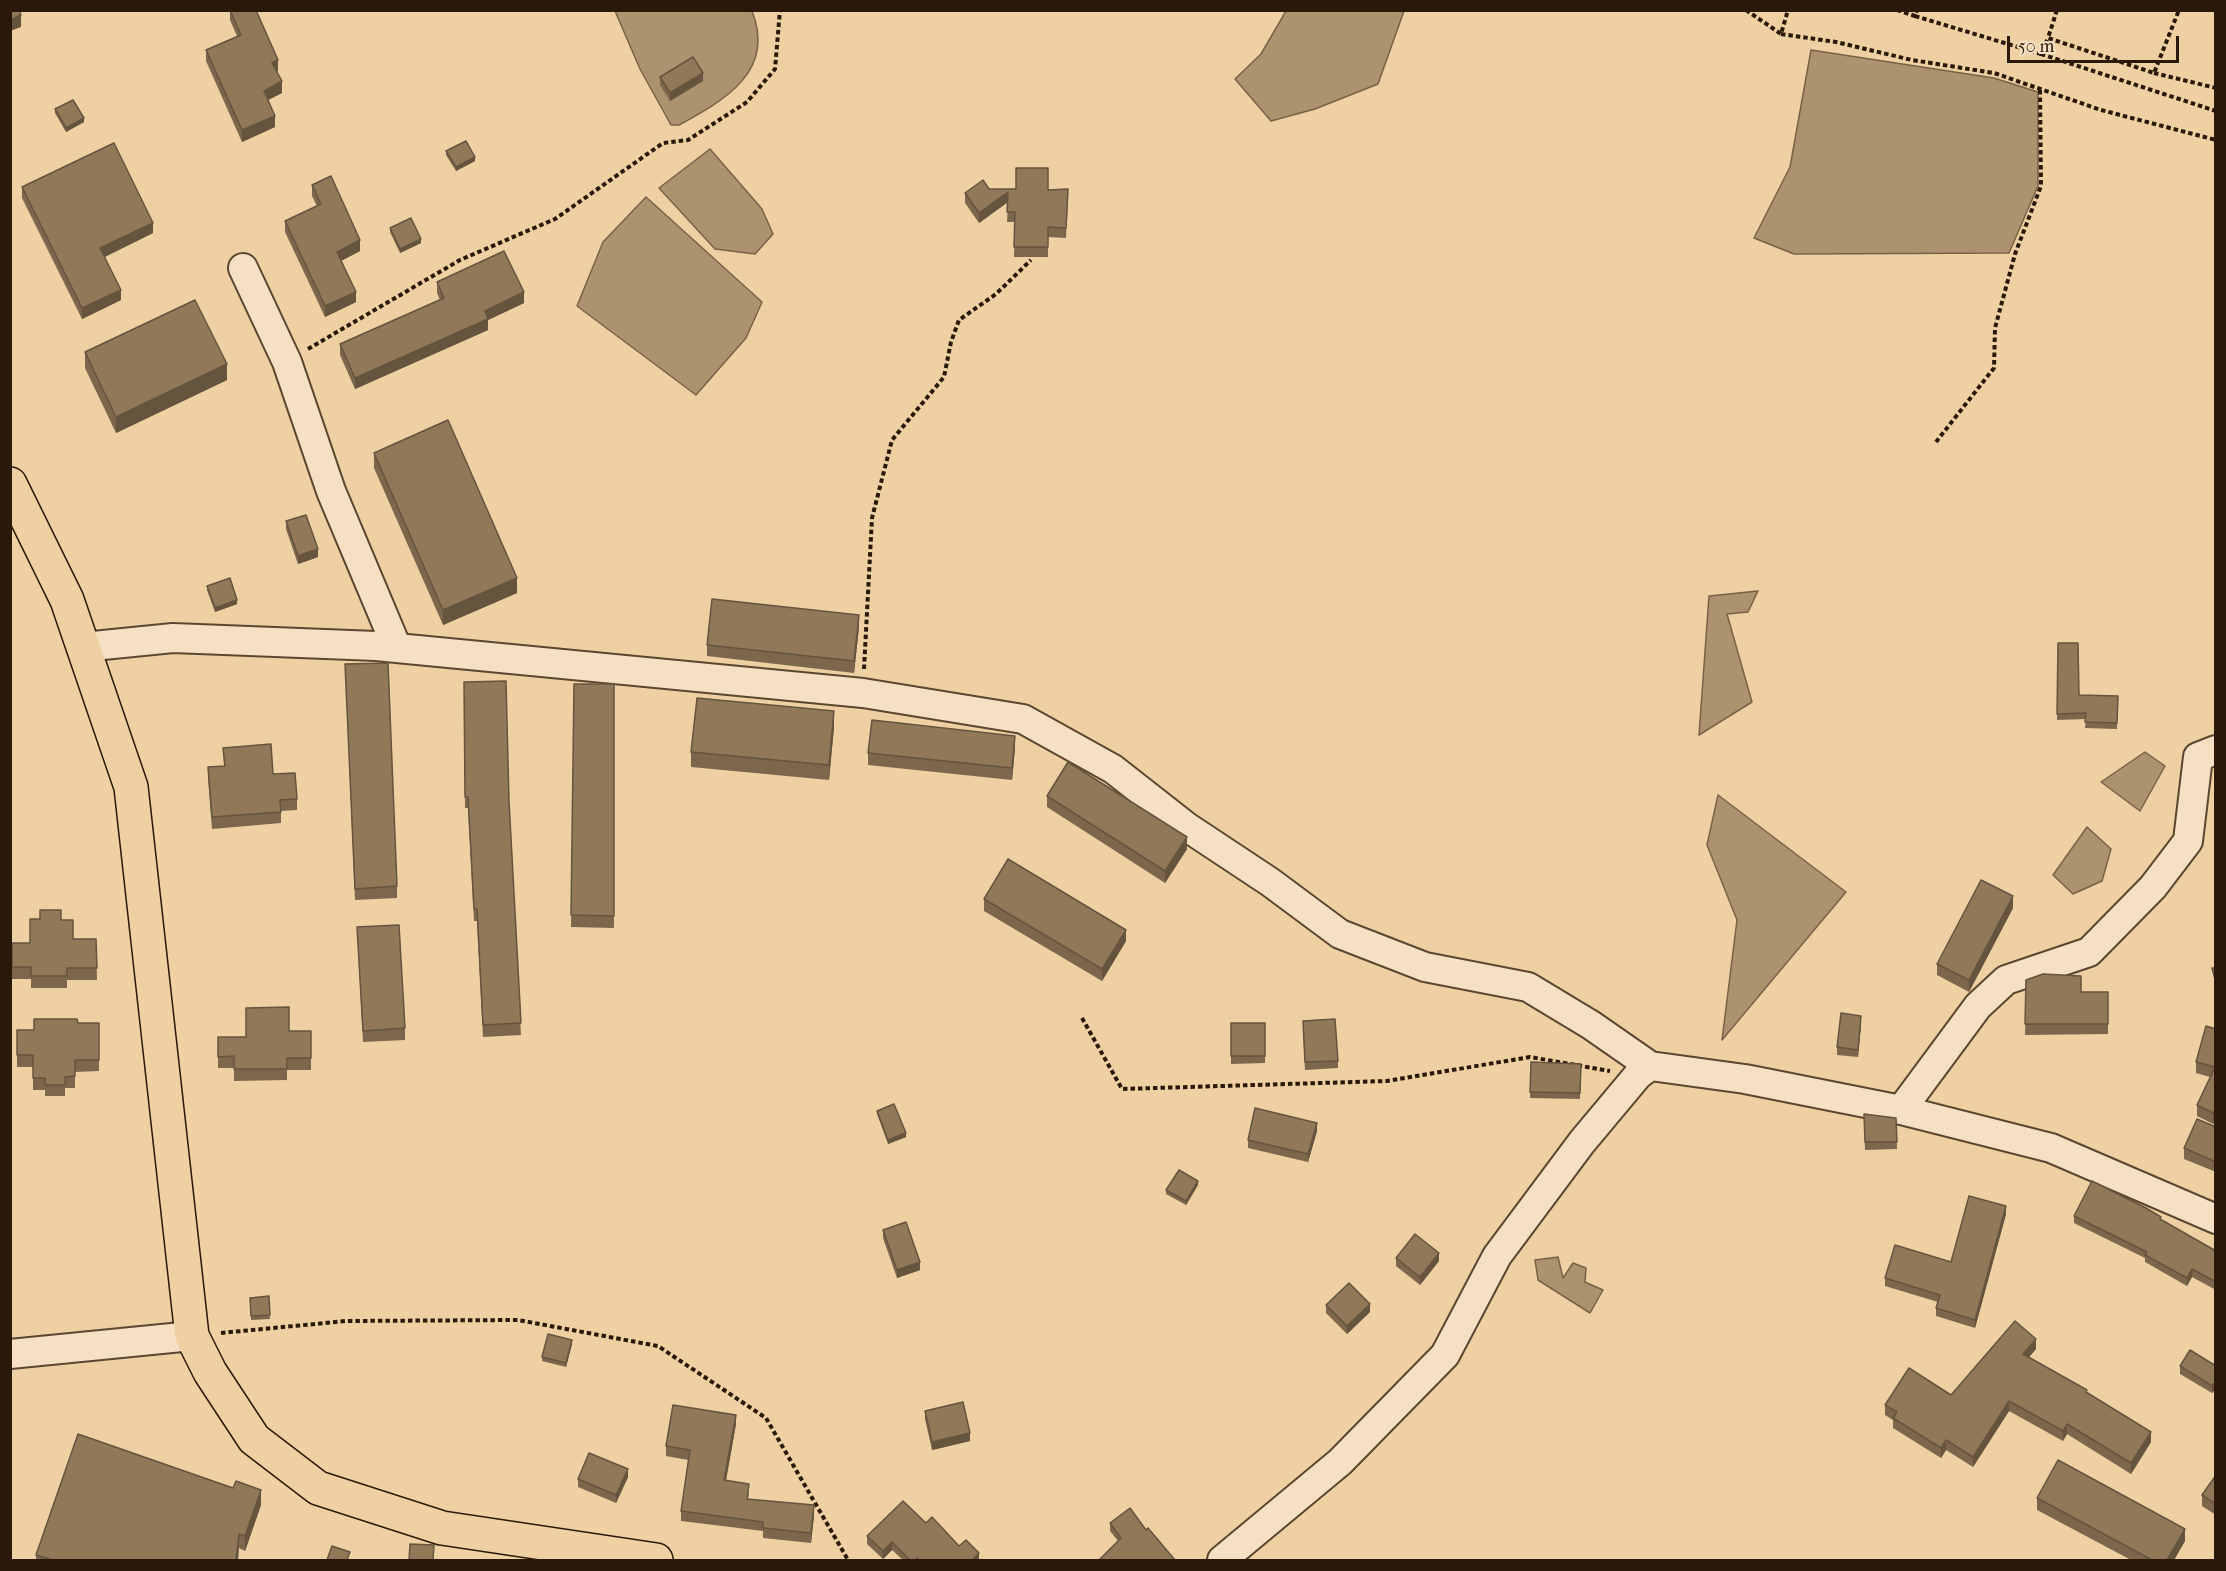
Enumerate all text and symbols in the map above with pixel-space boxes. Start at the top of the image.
scale bar [2010,24,2182,62]
text: 50 m [2018,36,2054,57]

